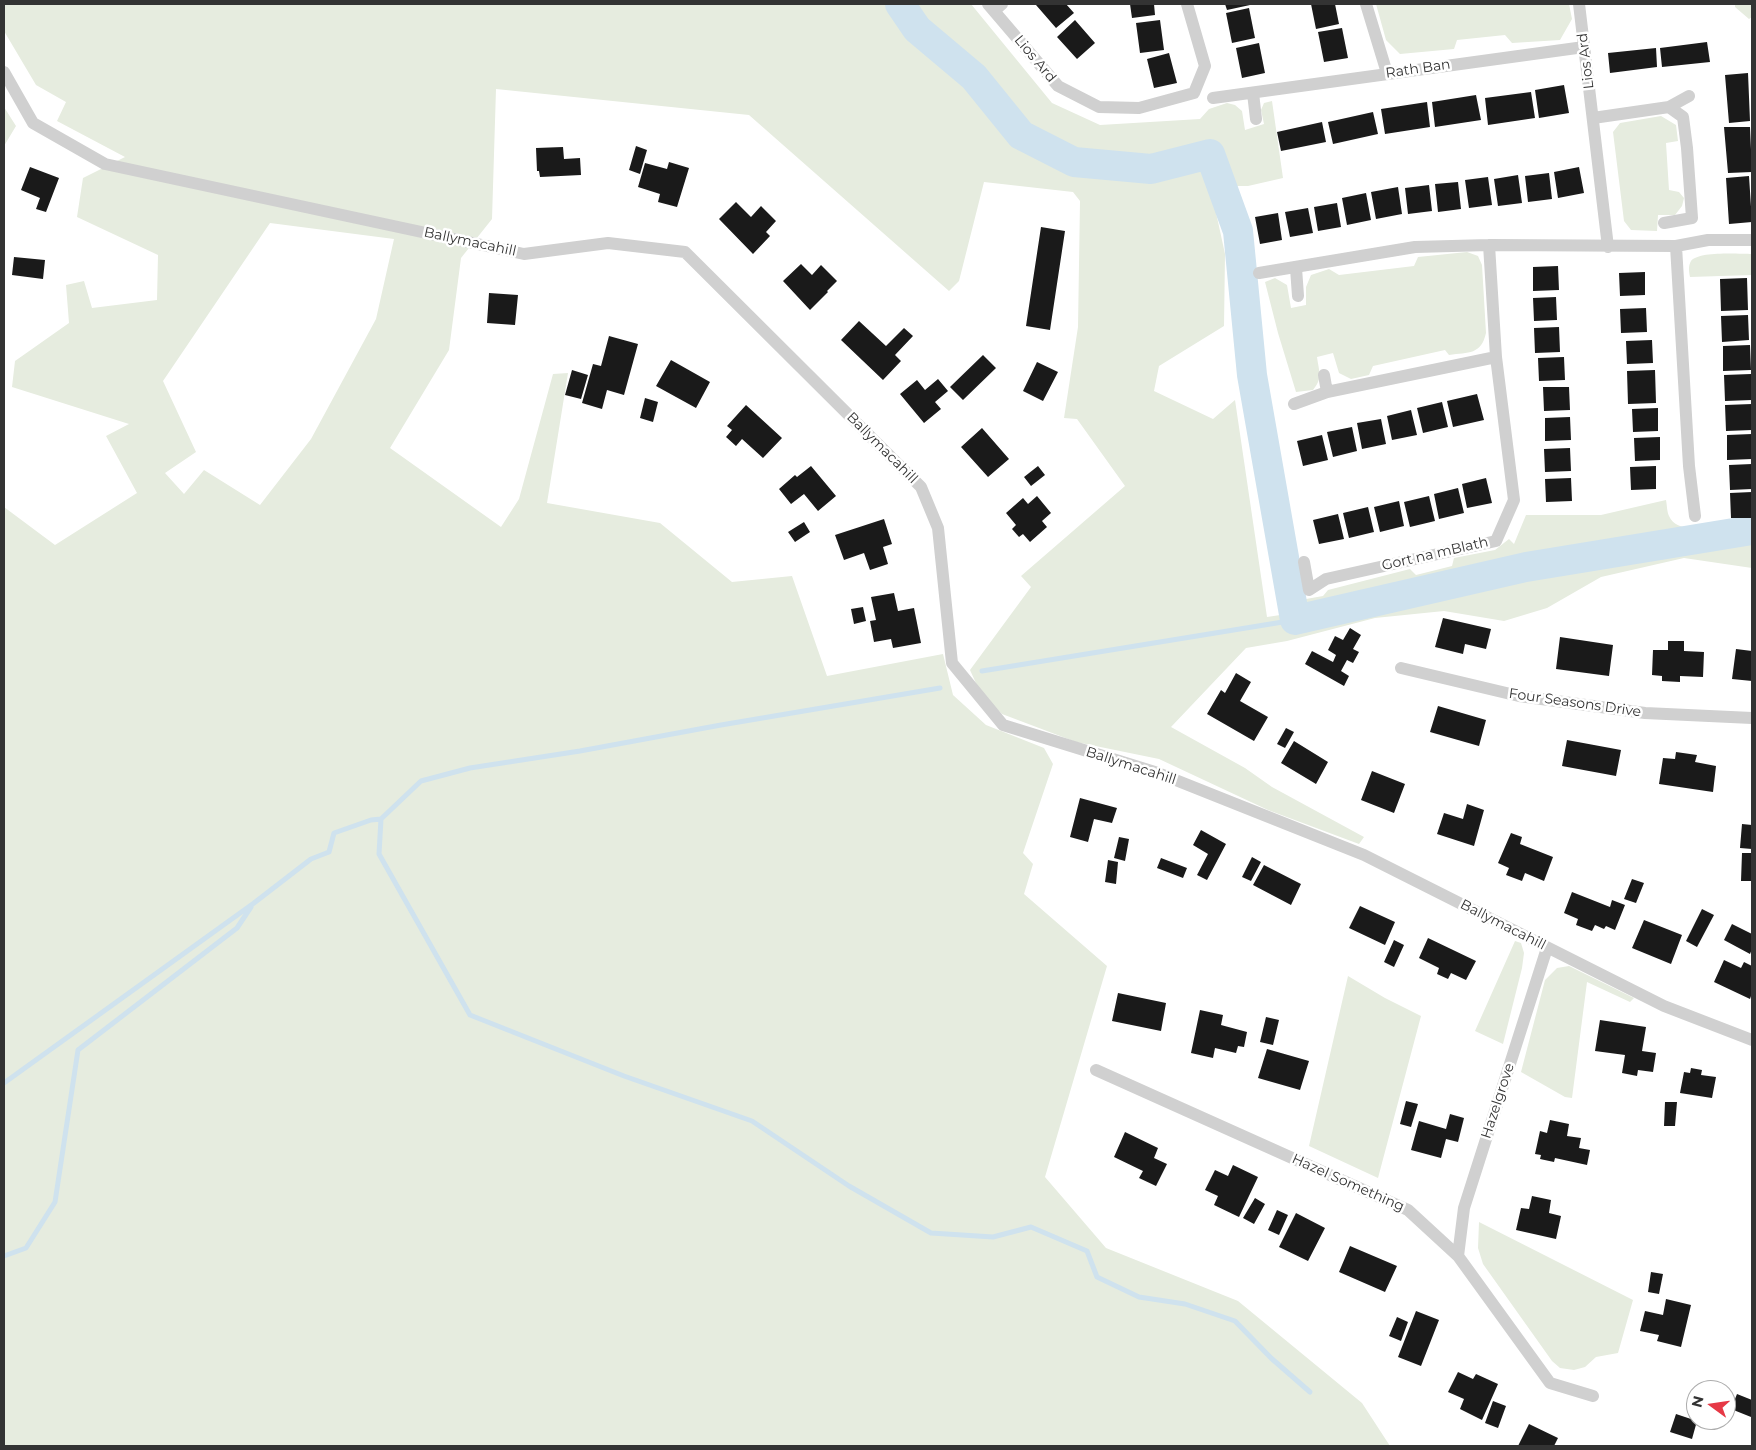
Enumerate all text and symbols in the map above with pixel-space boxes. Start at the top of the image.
street label: Lios Ard [1010,32,1060,86]
street label: Lios Ard [1574,32,1598,90]
street label: Rath Ban [1384,56,1452,82]
street label: Ballymacahill [422,224,518,260]
street label: Ballymacahill [843,409,921,487]
street label: Gort na mBlath [1380,534,1490,574]
street label: Four Seasons Drive [1508,685,1642,721]
street label: Ballymacahill [1084,744,1178,788]
street label: Ballymacahill [1457,896,1549,954]
street label: Hazelgrove [1478,1061,1518,1141]
street label: Hazel Something [1289,1151,1407,1215]
north arrow [1686,1380,1736,1430]
text: N [1687,1394,1708,1409]

